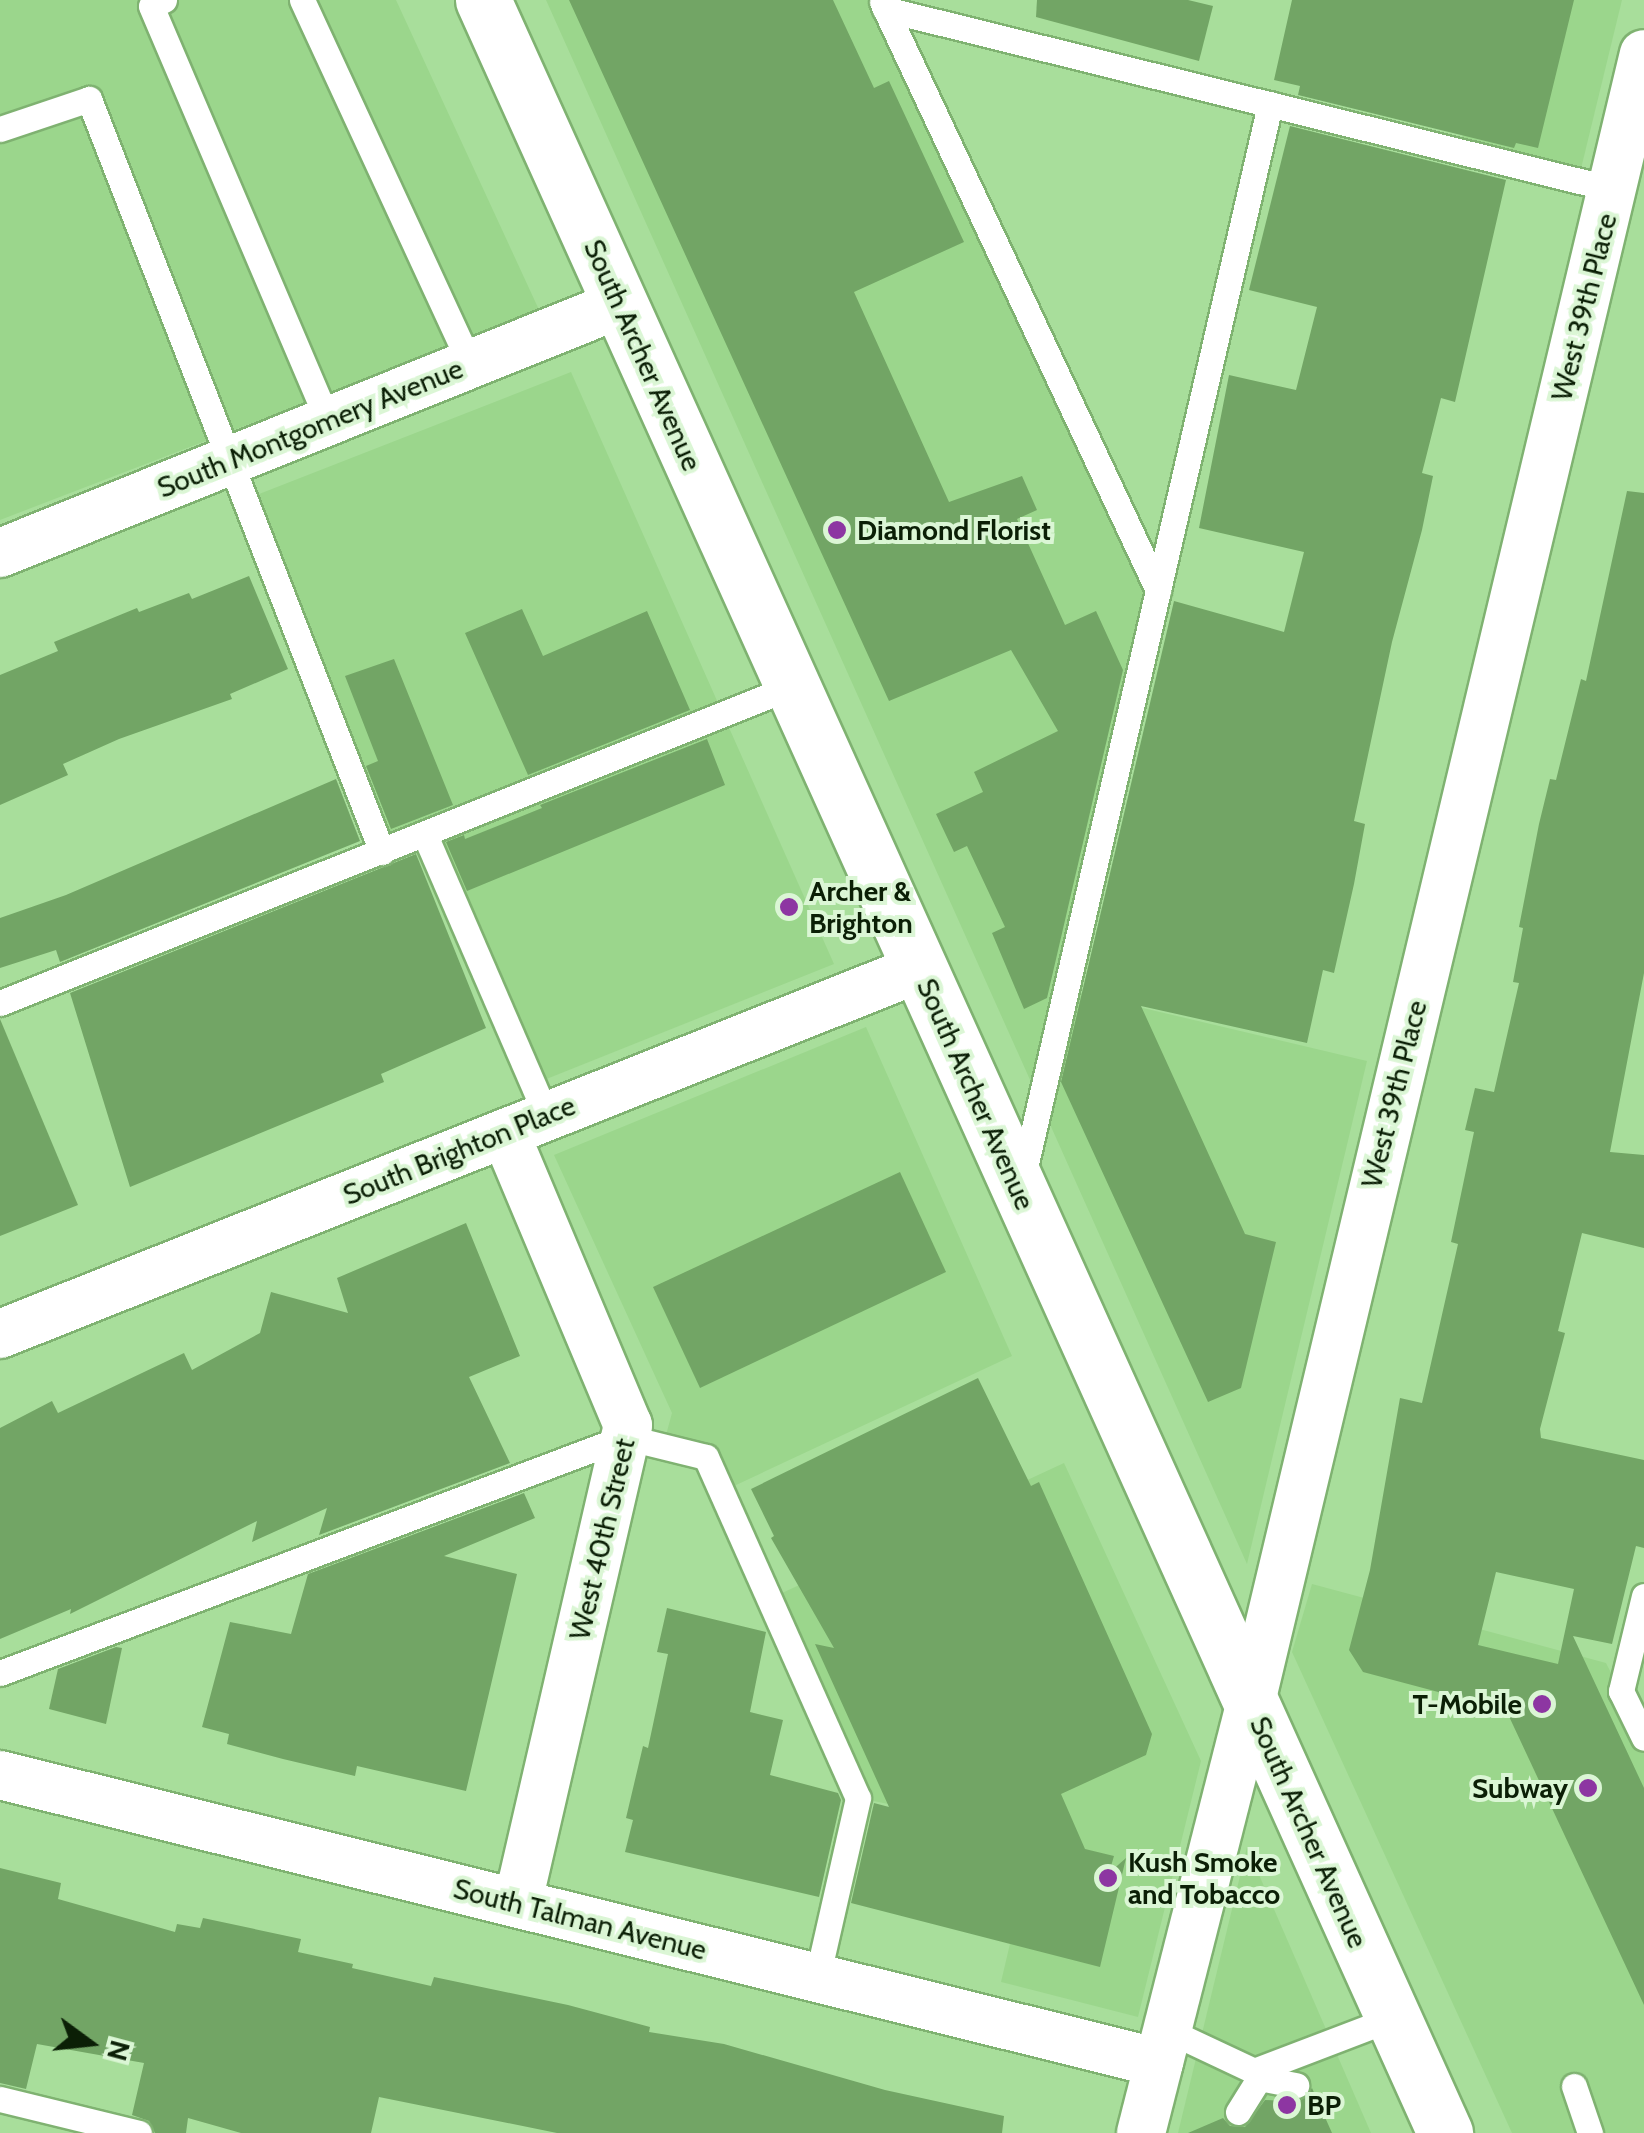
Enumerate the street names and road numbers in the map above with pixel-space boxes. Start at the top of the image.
street label: West 39th Place [1544,210,1624,404]
street label: South Archer Avenue [577,234,709,476]
street label: South Montgomery Avenue [152,351,468,505]
street label: South Archer Avenue [910,973,1042,1215]
street label: West 39th Place [1354,997,1434,1191]
street label: South Brighton Place [338,1088,580,1212]
street label: West 40th Street [562,1435,642,1643]
street label: South Archer Avenue [1243,1711,1375,1953]
street label: South Talman Avenue [450,1871,710,1967]

